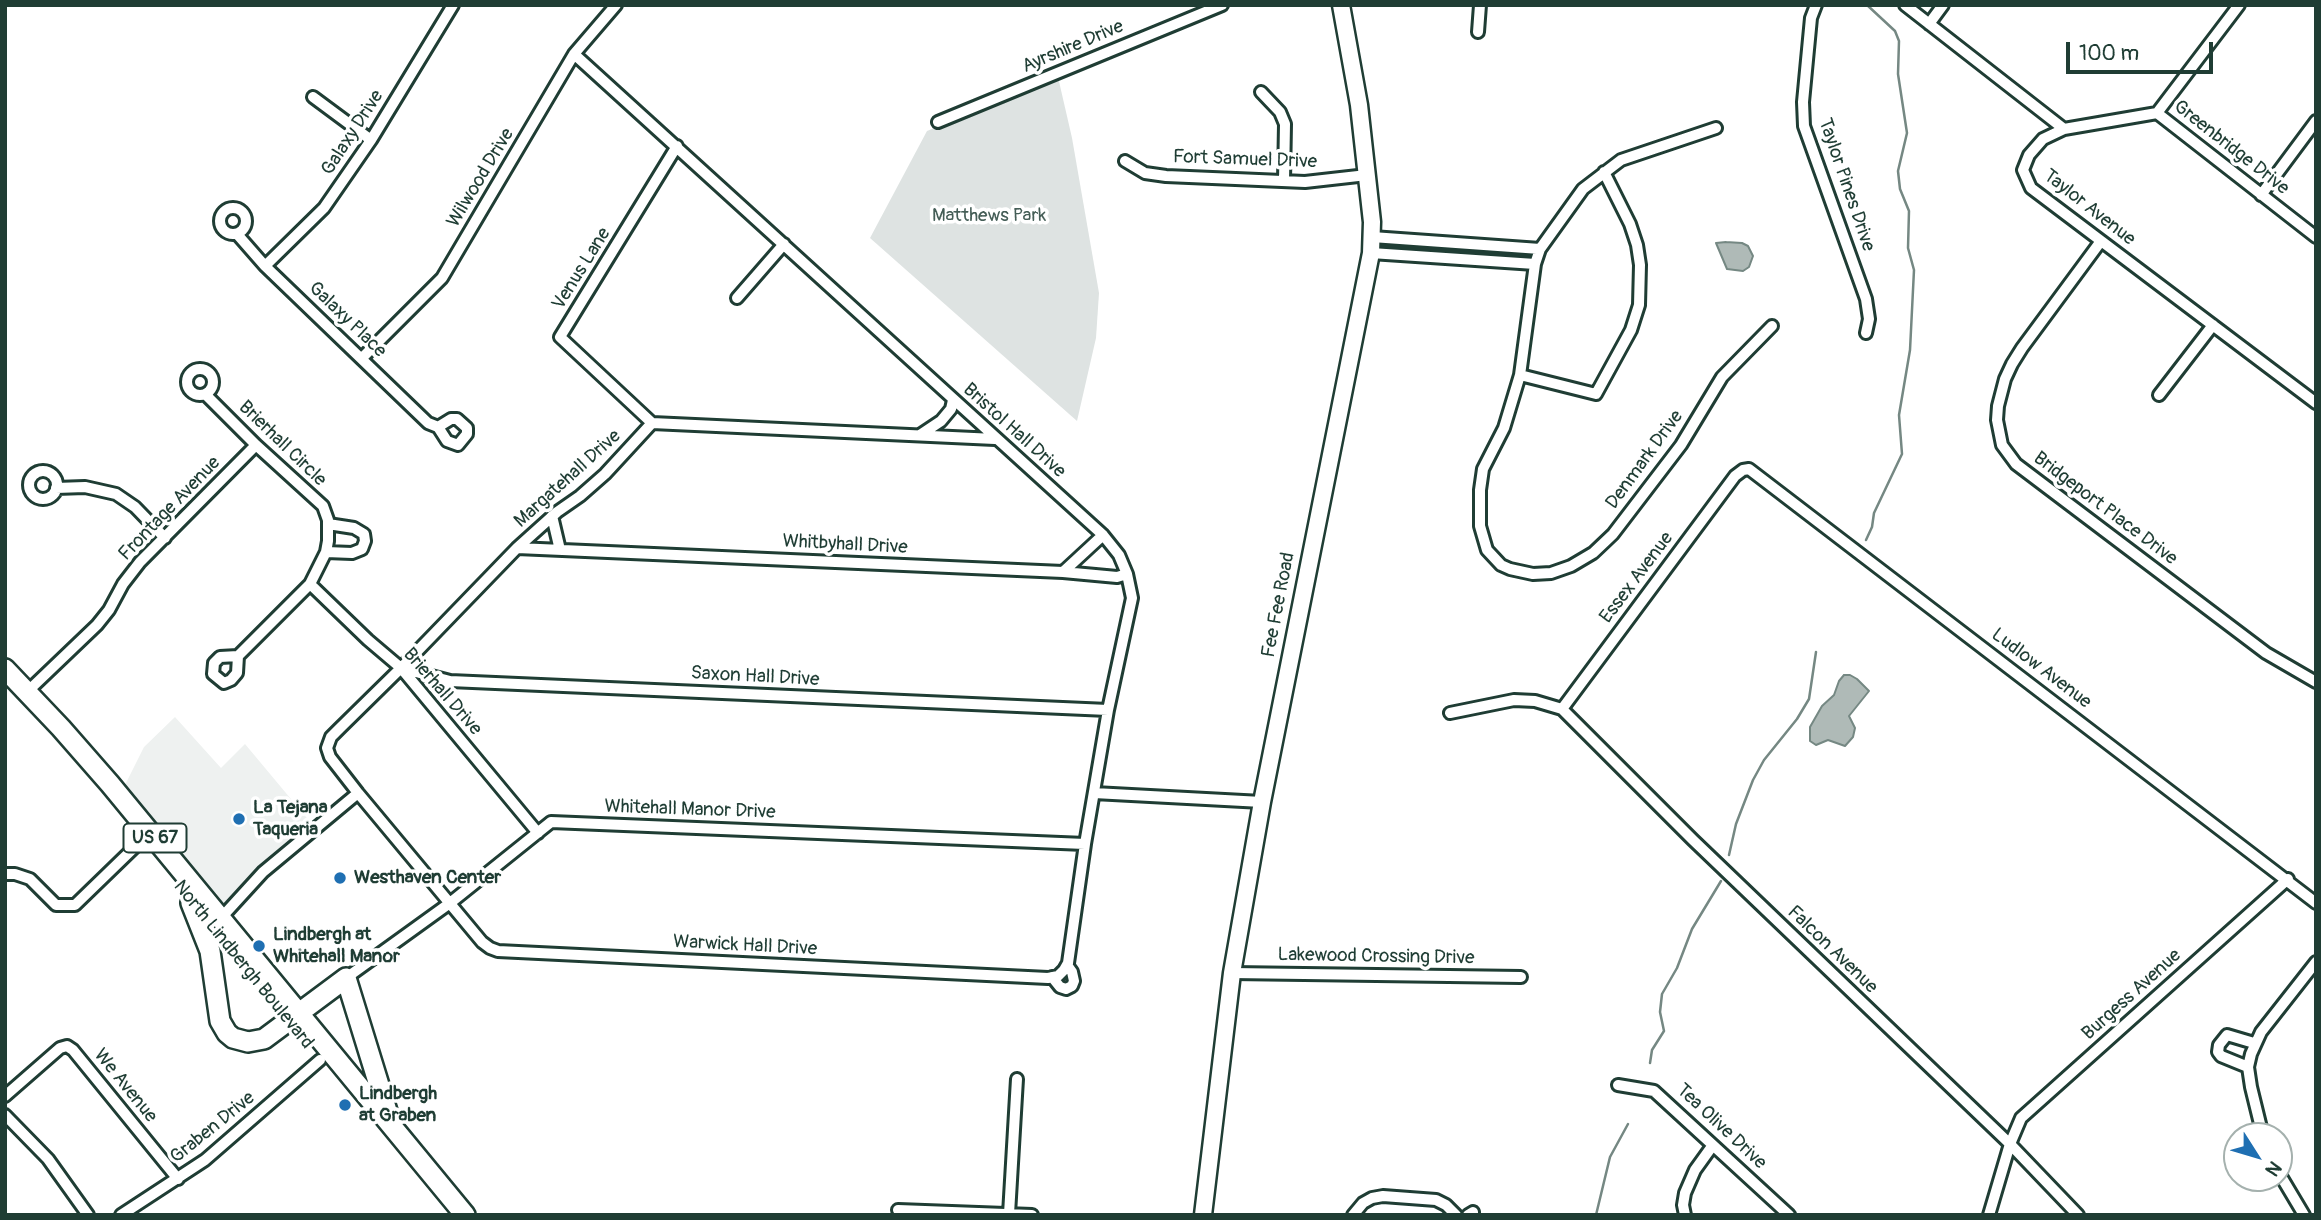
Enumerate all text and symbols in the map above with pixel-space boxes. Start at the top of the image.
street label: Ayrshire Drive [1019,15,1127,79]
scale bar [2069,28,2216,72]
text: 100 m [2079,40,2139,67]
street label: Galaxy Drive [317,86,389,180]
street label: Greenbridge Drive [2169,96,2293,200]
street label: Taylor Pines Drive [1813,116,1879,254]
street label: Wilwood Drive [443,124,519,232]
street label: Fort Samuel Drive [1173,146,1317,174]
street label: Taylor Avenue [2038,165,2140,251]
park label: Matthews Park [932,205,1046,227]
street label: Venus Lane [548,224,616,314]
street label: Galaxy Place [303,277,391,363]
street label: Bristol Hall Drive [958,379,1070,483]
street label: Brierhall Circle [233,396,331,492]
street label: Denmark Drive [1601,406,1689,514]
street label: Margatehall Drive [510,425,626,533]
street label: Bridgeport Place Drive [2029,447,2181,571]
street label: Frontage Avenue [114,452,226,566]
street label: Essex Avenue [1595,528,1679,628]
street label: Whitbyhall Drive [782,530,908,560]
street label: Fee Fee Road [1258,550,1300,660]
street label: Ludlow Avenue [1986,624,2096,714]
street label: Brierhall Drive [398,644,486,740]
street label: Saxon Hall Drive [690,662,820,692]
street label: Whitehall Manor Drive [604,796,776,824]
place label: La Tejana Taqueria [253,797,328,841]
marker: La Tejana Taqueria [231,811,247,827]
road number: US 67 [124,824,186,852]
place label: Westhaven Center [354,867,501,889]
marker: Westhaven Center [332,870,348,886]
street label: North Lindbergh Boulevard [168,876,318,1054]
street label: Falcon Avenue [1782,901,1882,999]
place label: Lindbergh at Whitehall Manor [273,924,400,968]
street label: Warwick Hall Drive [672,931,818,961]
marker: Lindbergh at Whitehall Manor [251,938,267,954]
street label: Lakewood Crossing Drive [1277,944,1475,970]
street label: Burgess Avenue [2078,945,2186,1045]
street label: We Avenue [88,1045,162,1127]
street label: Tea Olive Drive [1671,1079,1771,1175]
place label: Lindbergh at Graben [359,1083,437,1127]
street label: Graben Drive [166,1087,260,1169]
marker: Lindbergh at Graben [337,1097,353,1113]
north arrow [2223,1122,2293,1192]
text: N [2260,1156,2287,1181]

